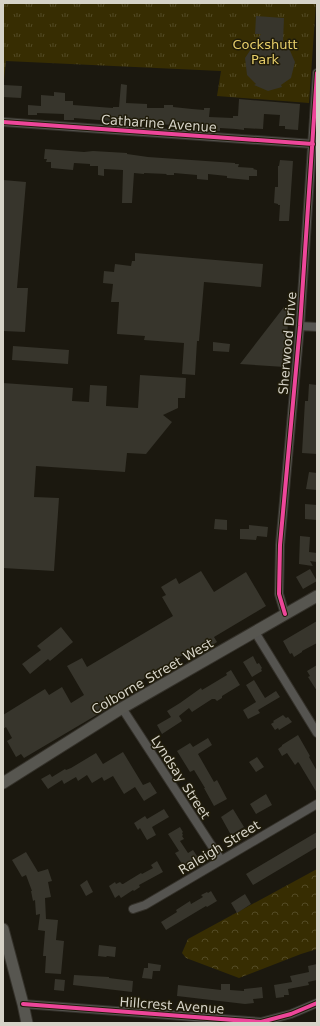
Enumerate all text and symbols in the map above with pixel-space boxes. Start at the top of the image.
park label: Cockshutt Park [232,37,298,67]
street label: Catharine Avenue [101,112,217,135]
street label: Sherwood Drive [276,291,299,395]
street label: Colborne Street West [89,635,216,717]
street label: Lyndsay Street [148,733,213,822]
street label: Raleigh Street [176,817,263,878]
street label: Hillcrest Avenue [119,994,225,1017]

